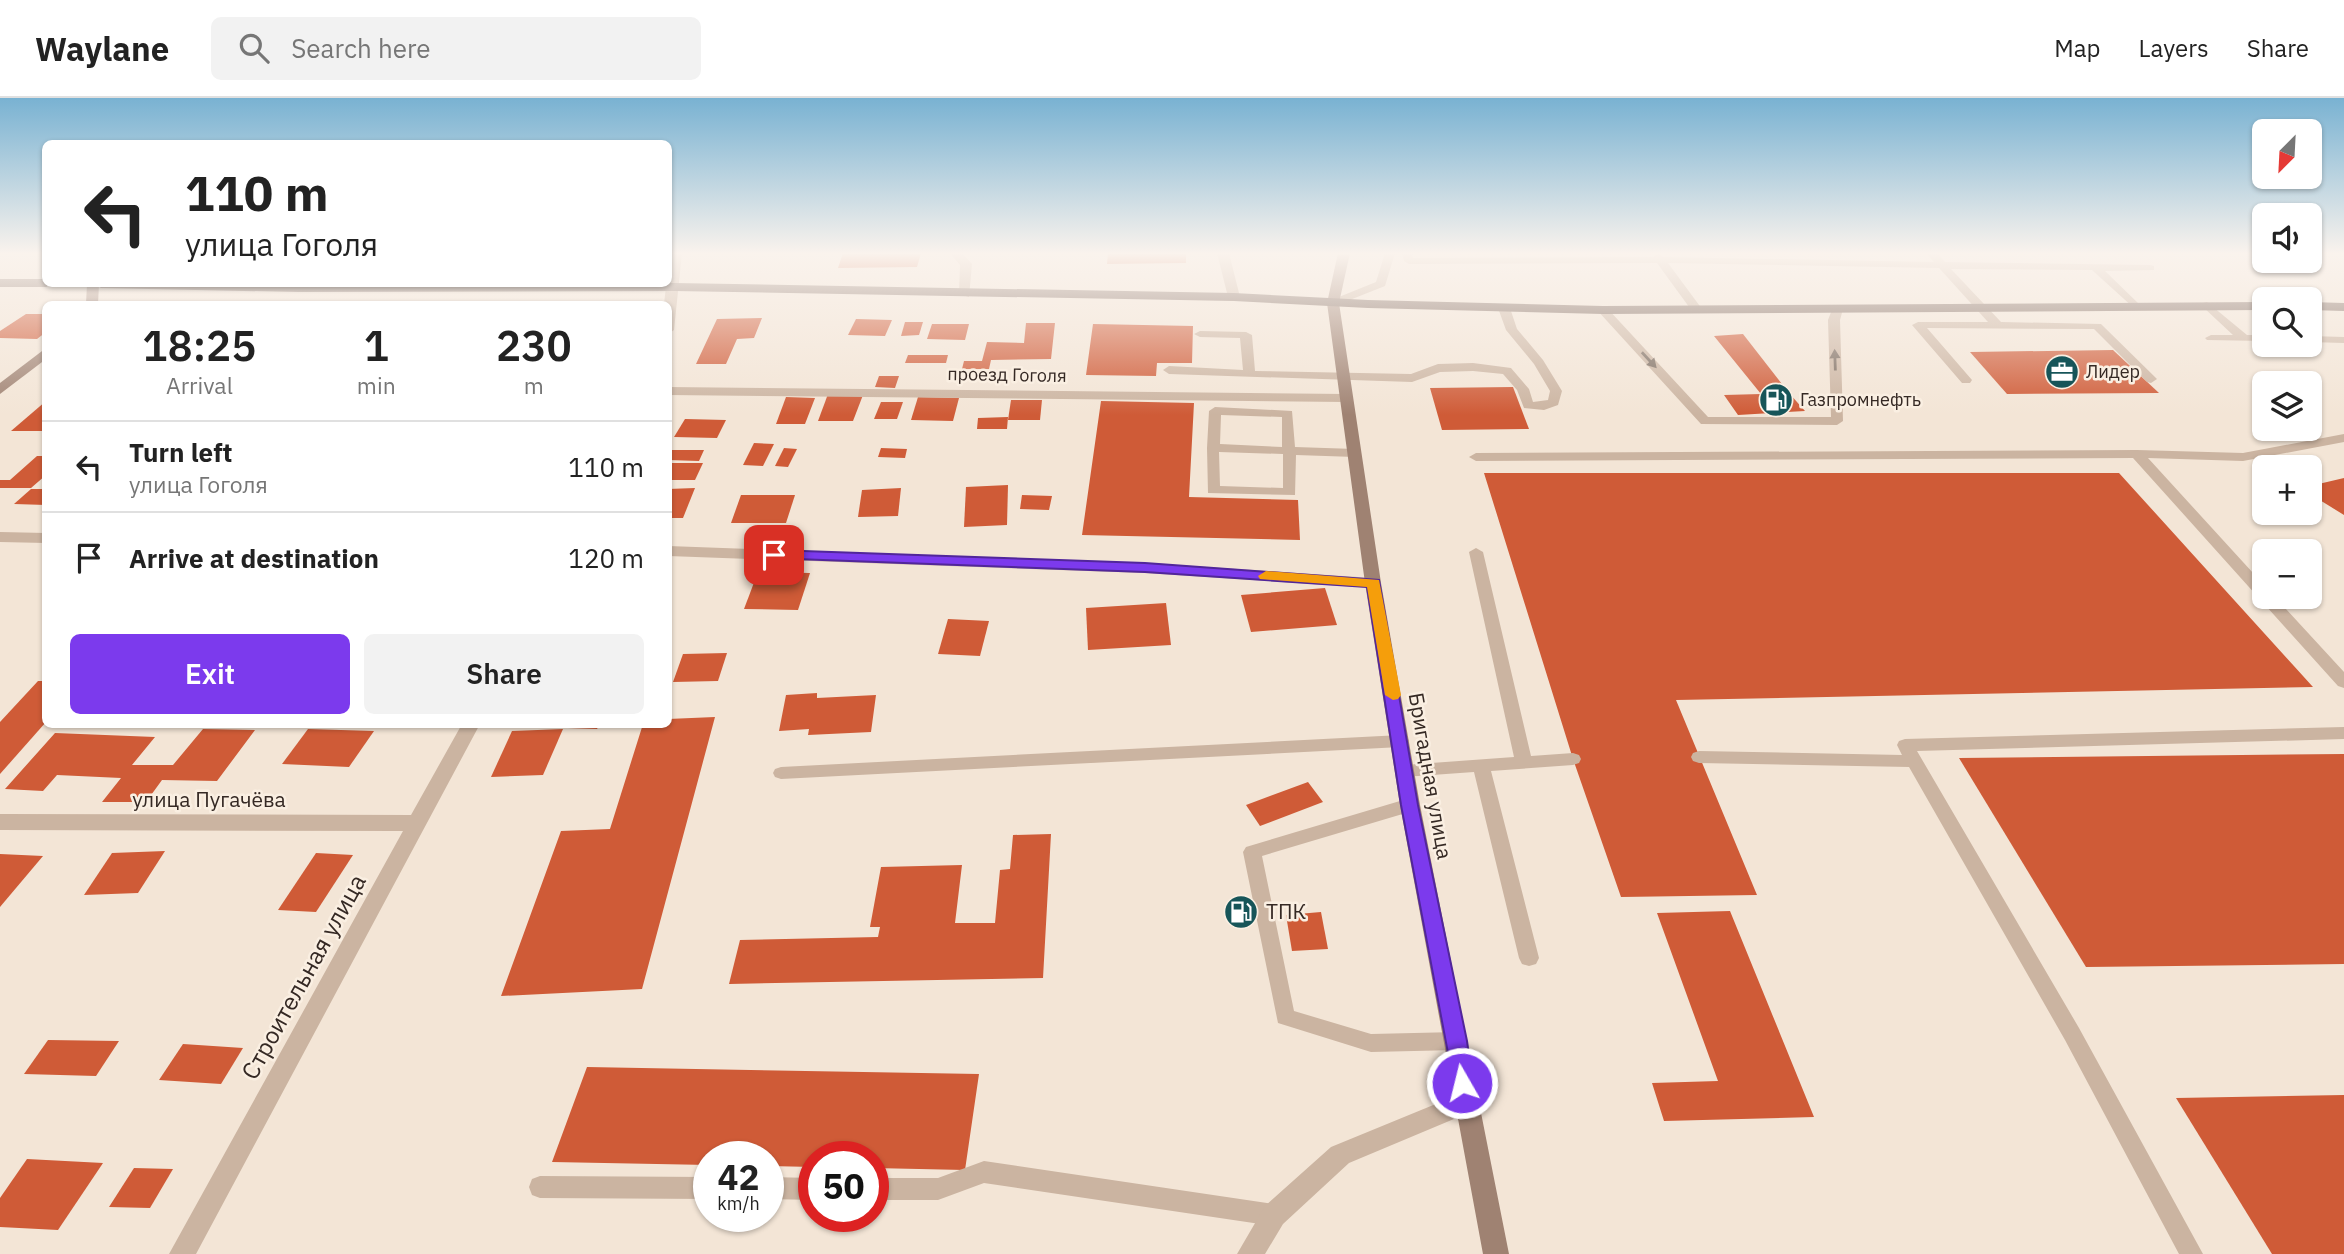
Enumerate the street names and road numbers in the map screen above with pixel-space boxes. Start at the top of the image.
street label: проезд Гоголя [947,362,1067,387]
street label: Бригадная улица [1403,690,1459,861]
street label: улица Пугачёва [132,785,286,813]
street label: Строительная улица [233,868,373,1085]

